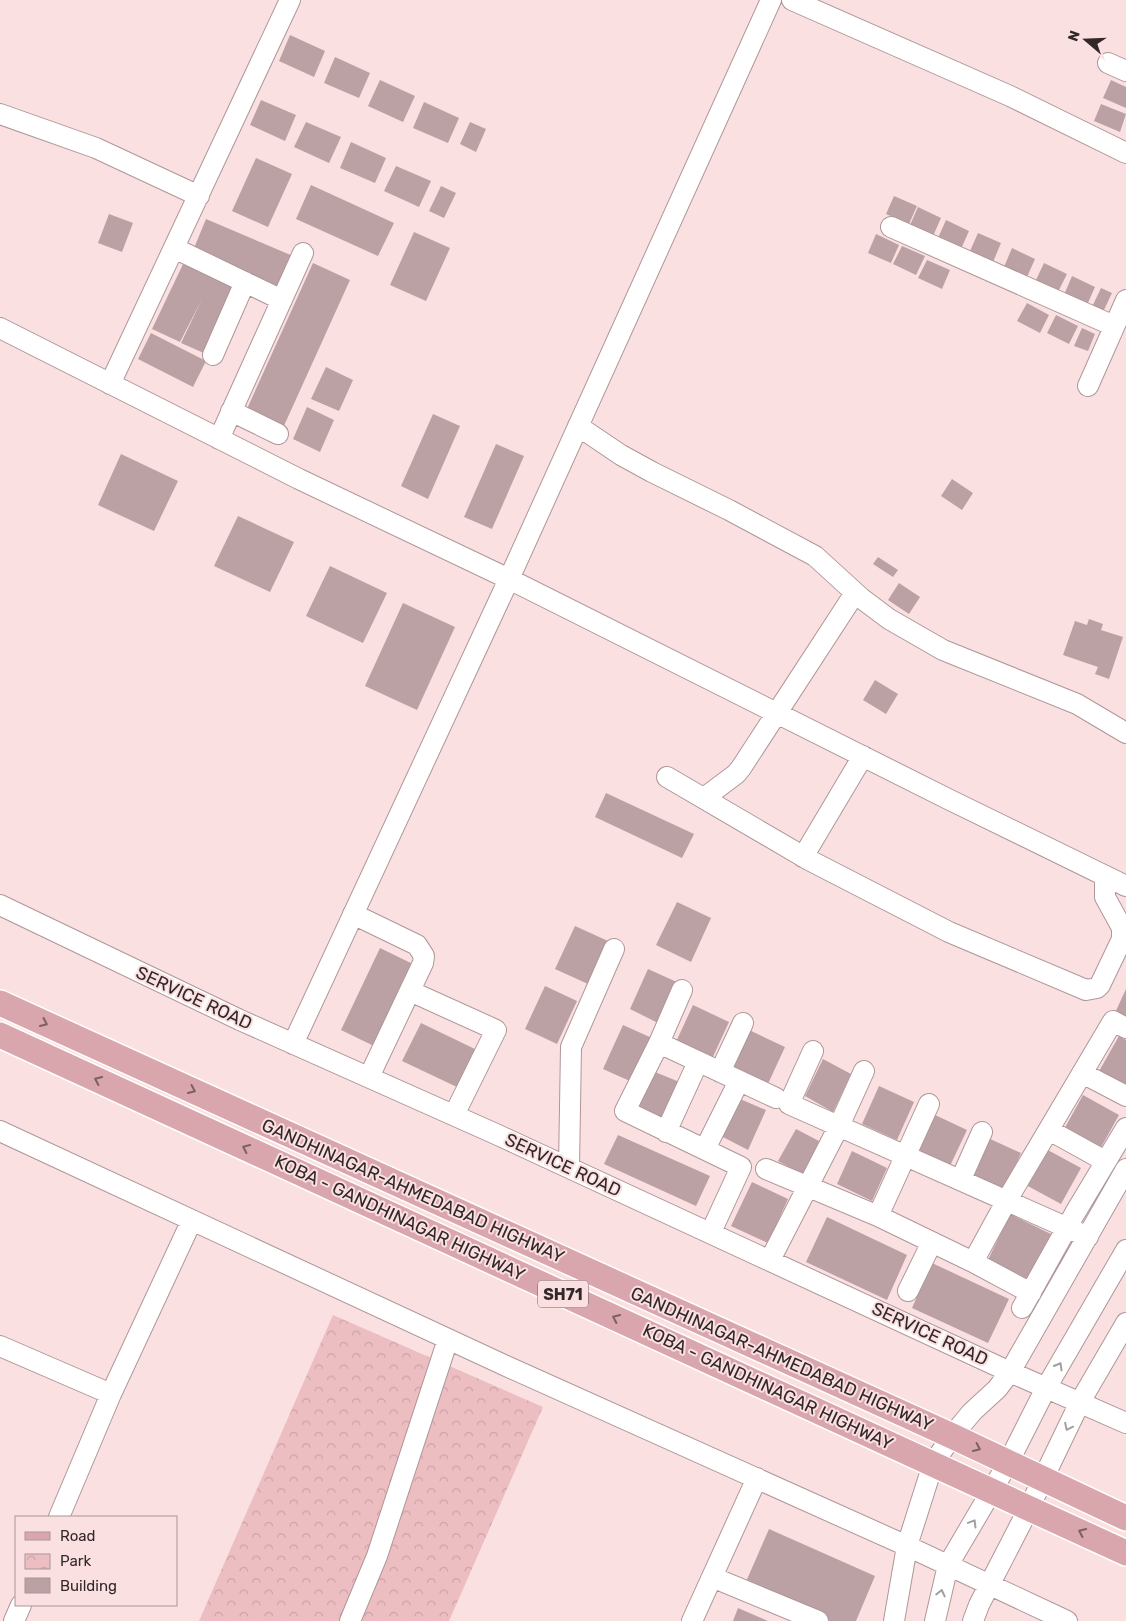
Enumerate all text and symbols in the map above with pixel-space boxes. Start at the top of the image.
north arrow [1061,15,1111,65]
text: N [1065,28,1084,43]
street label: SERVICE ROAD [132,961,256,1035]
one-way arrow [39,1017,48,1027]
one-way arrow [94,1076,103,1086]
one-way arrow [187,1084,196,1095]
street label: GANDHINAGAR-AHMEDABAD HIGHWAY [258,1114,568,1268]
street label: SERVICE ROAD [501,1128,625,1202]
one-way arrow [242,1144,251,1154]
street label: KOBA - GANDHINAGAR HIGHWAY [271,1150,529,1286]
road number: SH71 [538,1280,588,1308]
street label: GANDHINAGAR-AHMEDABAD HIGHWAY [627,1282,937,1436]
street label: SERVICE ROAD [868,1297,992,1371]
one-way arrow [612,1314,621,1324]
street label: KOBA - GANDHINAGAR HIGHWAY [639,1319,897,1455]
one-way arrow [1053,1362,1063,1371]
one-way arrow [1064,1421,1074,1430]
one-way arrow [972,1442,981,1452]
legend [15,1516,178,1606]
one-way arrow [966,1520,976,1529]
text: Road [60,1527,96,1545]
one-way arrow [1078,1528,1087,1539]
text: Park [60,1552,91,1570]
text: Building [60,1577,117,1595]
one-way arrow [935,1589,946,1598]

